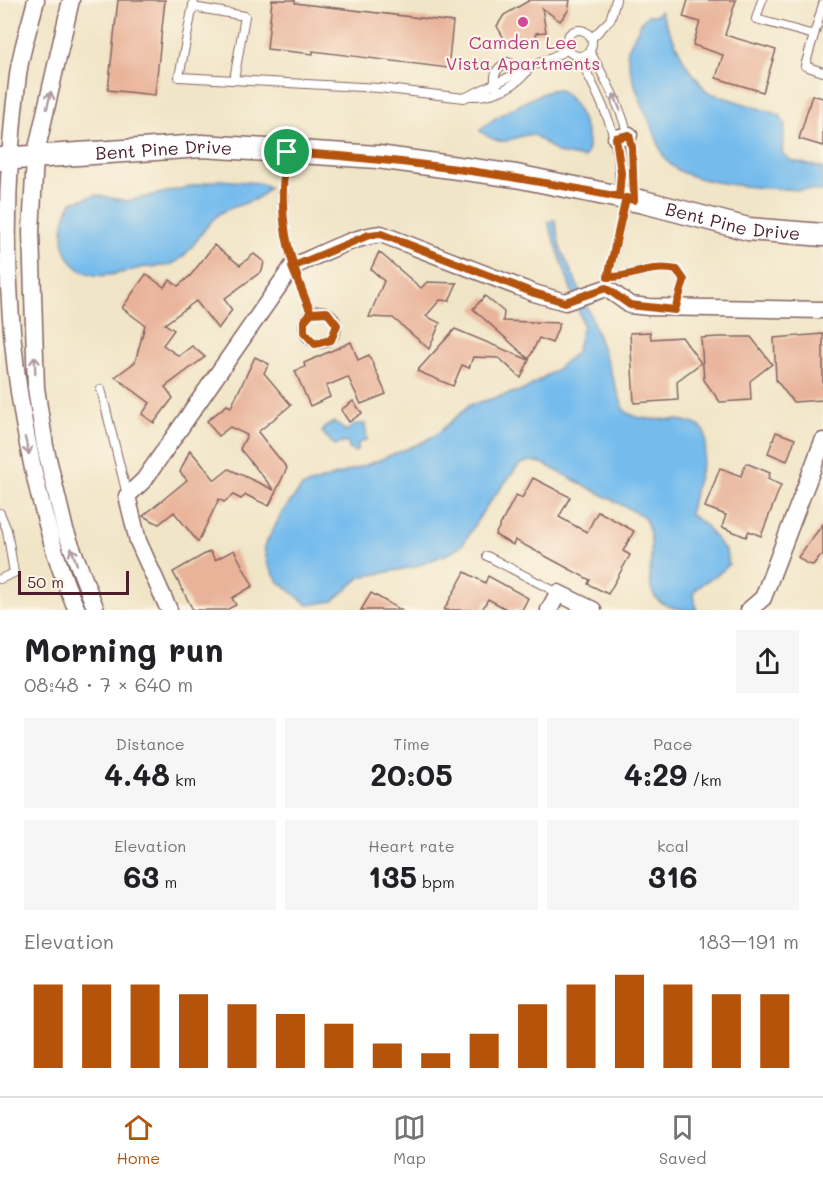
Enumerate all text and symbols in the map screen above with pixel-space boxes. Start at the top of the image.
marker: Camden Lee Vista Apartments [516,15,530,29]
place label: Camden Lee Vista Apartments [446,30,600,75]
one-way arrow [44,91,56,110]
one-way arrow [611,93,622,112]
pin [261,126,312,177]
street label: Bent Pine Drive [95,134,233,165]
icon: arrive [270,135,303,168]
street label: Bent Pine Drive [663,196,801,245]
one-way arrow [30,356,41,376]
one-way arrow [22,436,34,455]
one-way arrow [68,547,79,566]
scale bar [18,568,129,596]
text: 50 m [27,571,64,592]
text: Morning run [24,627,224,670]
button: share [736,630,799,693]
text: 08:48 · 7 × 640 m [24,671,193,697]
text: Distance [116,733,185,754]
text: Time [393,733,430,754]
text: Pace [653,733,692,754]
text: 4.48 [104,754,170,794]
text: 20:05 [370,754,453,794]
text: 4:29 [624,754,687,794]
text: km [170,769,196,790]
text: /km [687,769,722,790]
text: Elevation [114,835,186,856]
text: Heart rate [368,835,455,856]
text: kcal [657,835,689,856]
text: 63 [123,856,159,896]
text: 135 [368,856,417,896]
text: 316 [648,856,698,896]
text: m [159,871,177,892]
text: bpm [417,871,455,892]
text: Elevation [24,928,114,954]
text: 183–191 m [698,928,799,954]
tab: Home [116,1111,160,1168]
tab: Map [393,1111,426,1168]
tab: Saved [659,1111,706,1168]

